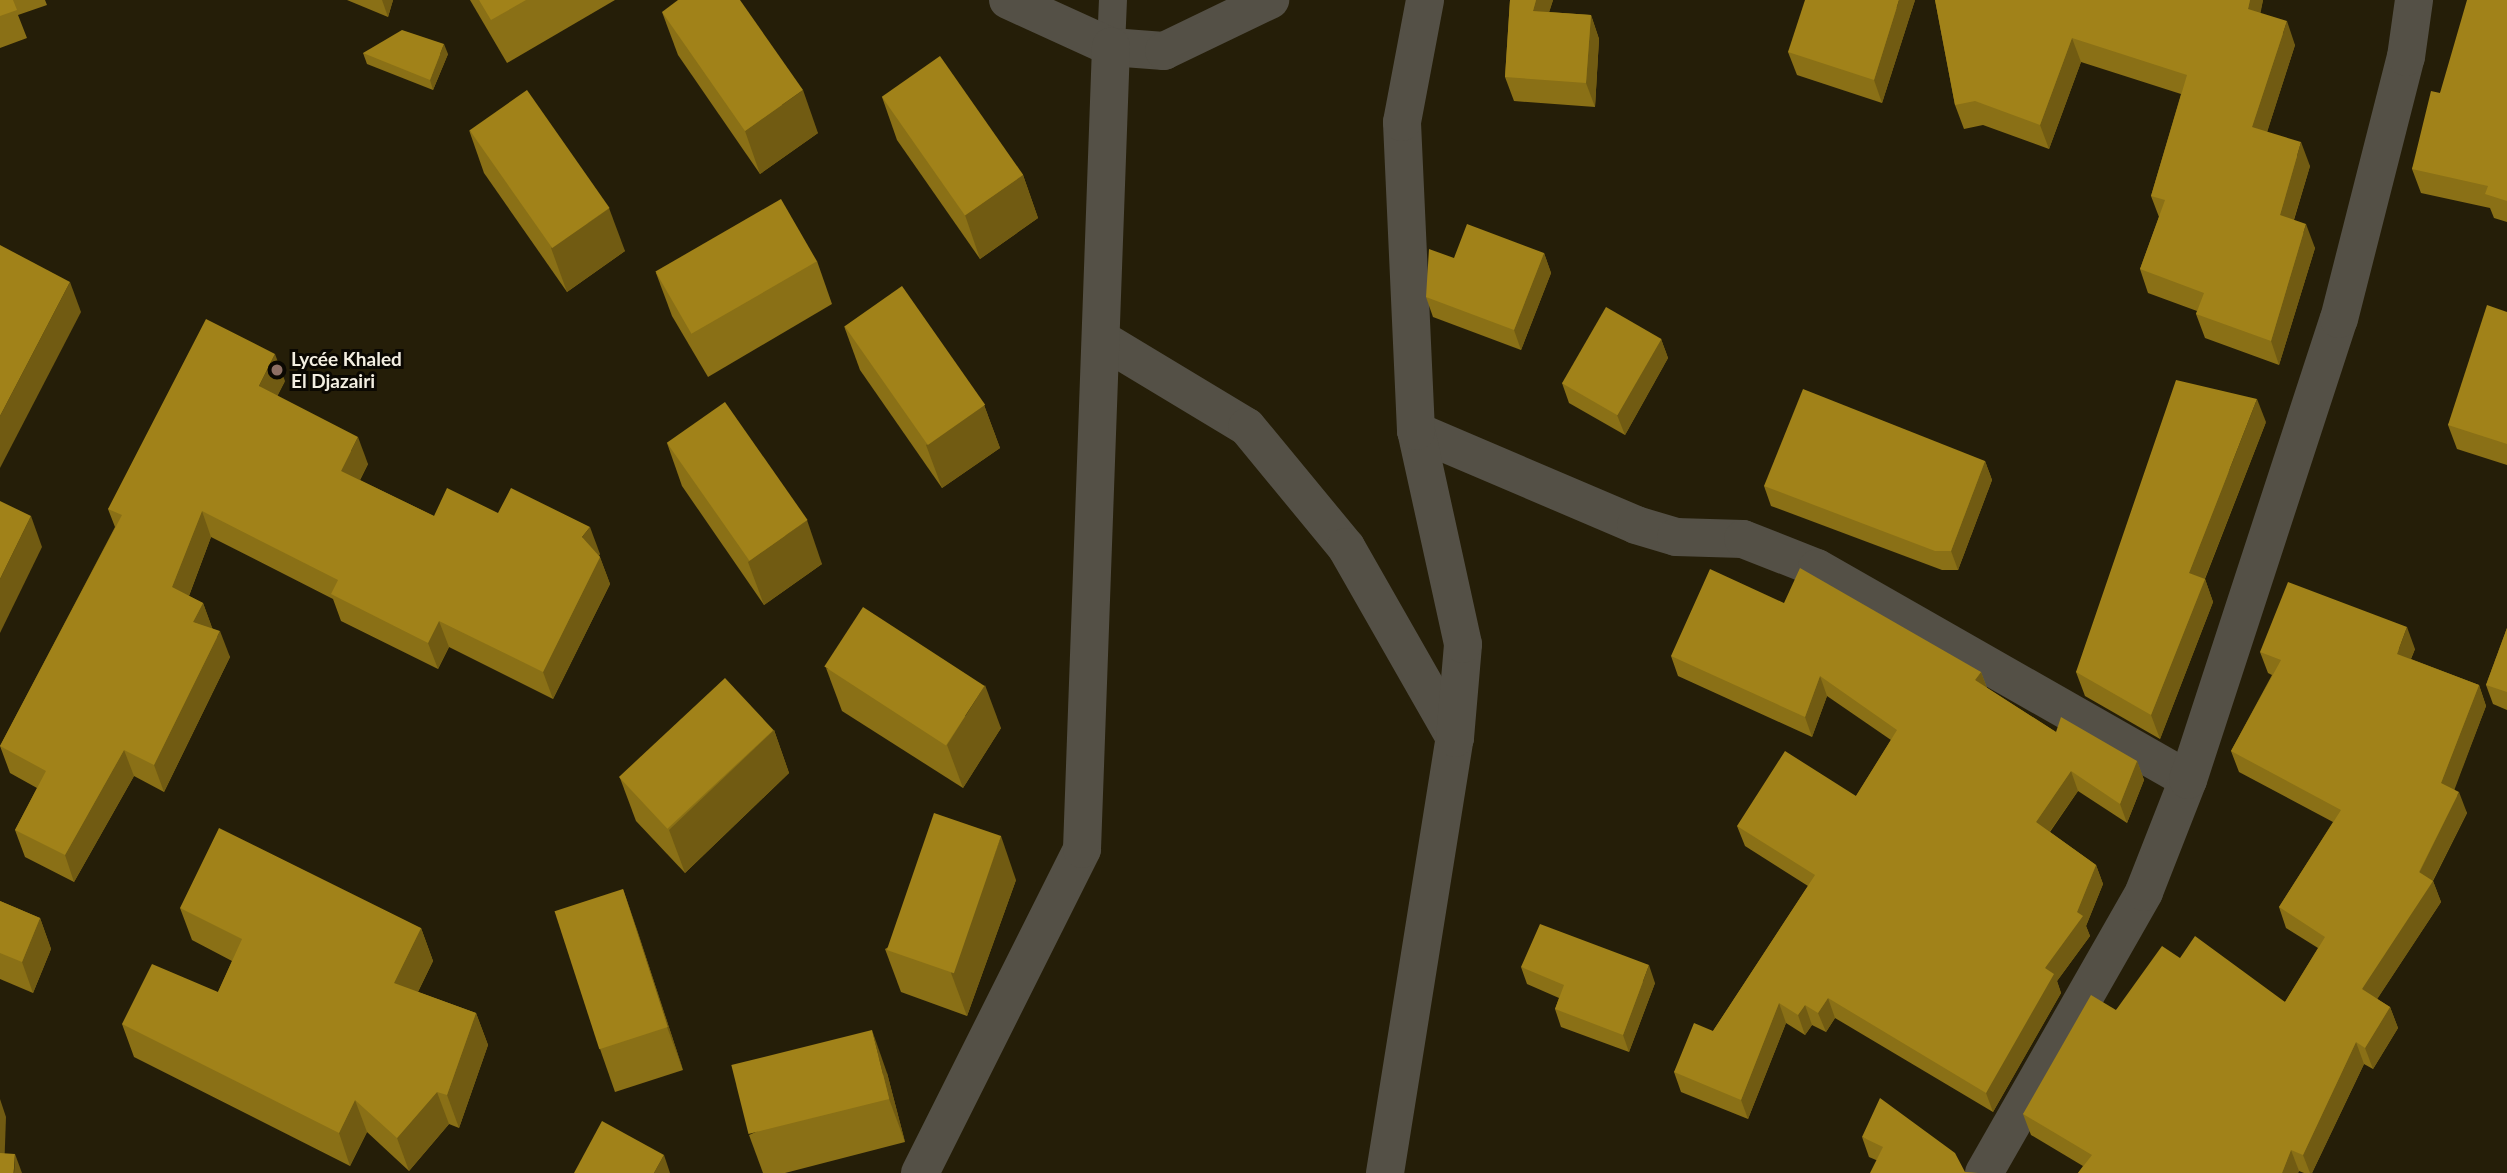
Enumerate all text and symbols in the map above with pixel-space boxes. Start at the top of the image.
place label: Lycée Khaled El Djazairi [291,348,402,392]
marker: Lycée Khaled El Djazairi [269,362,285,378]

